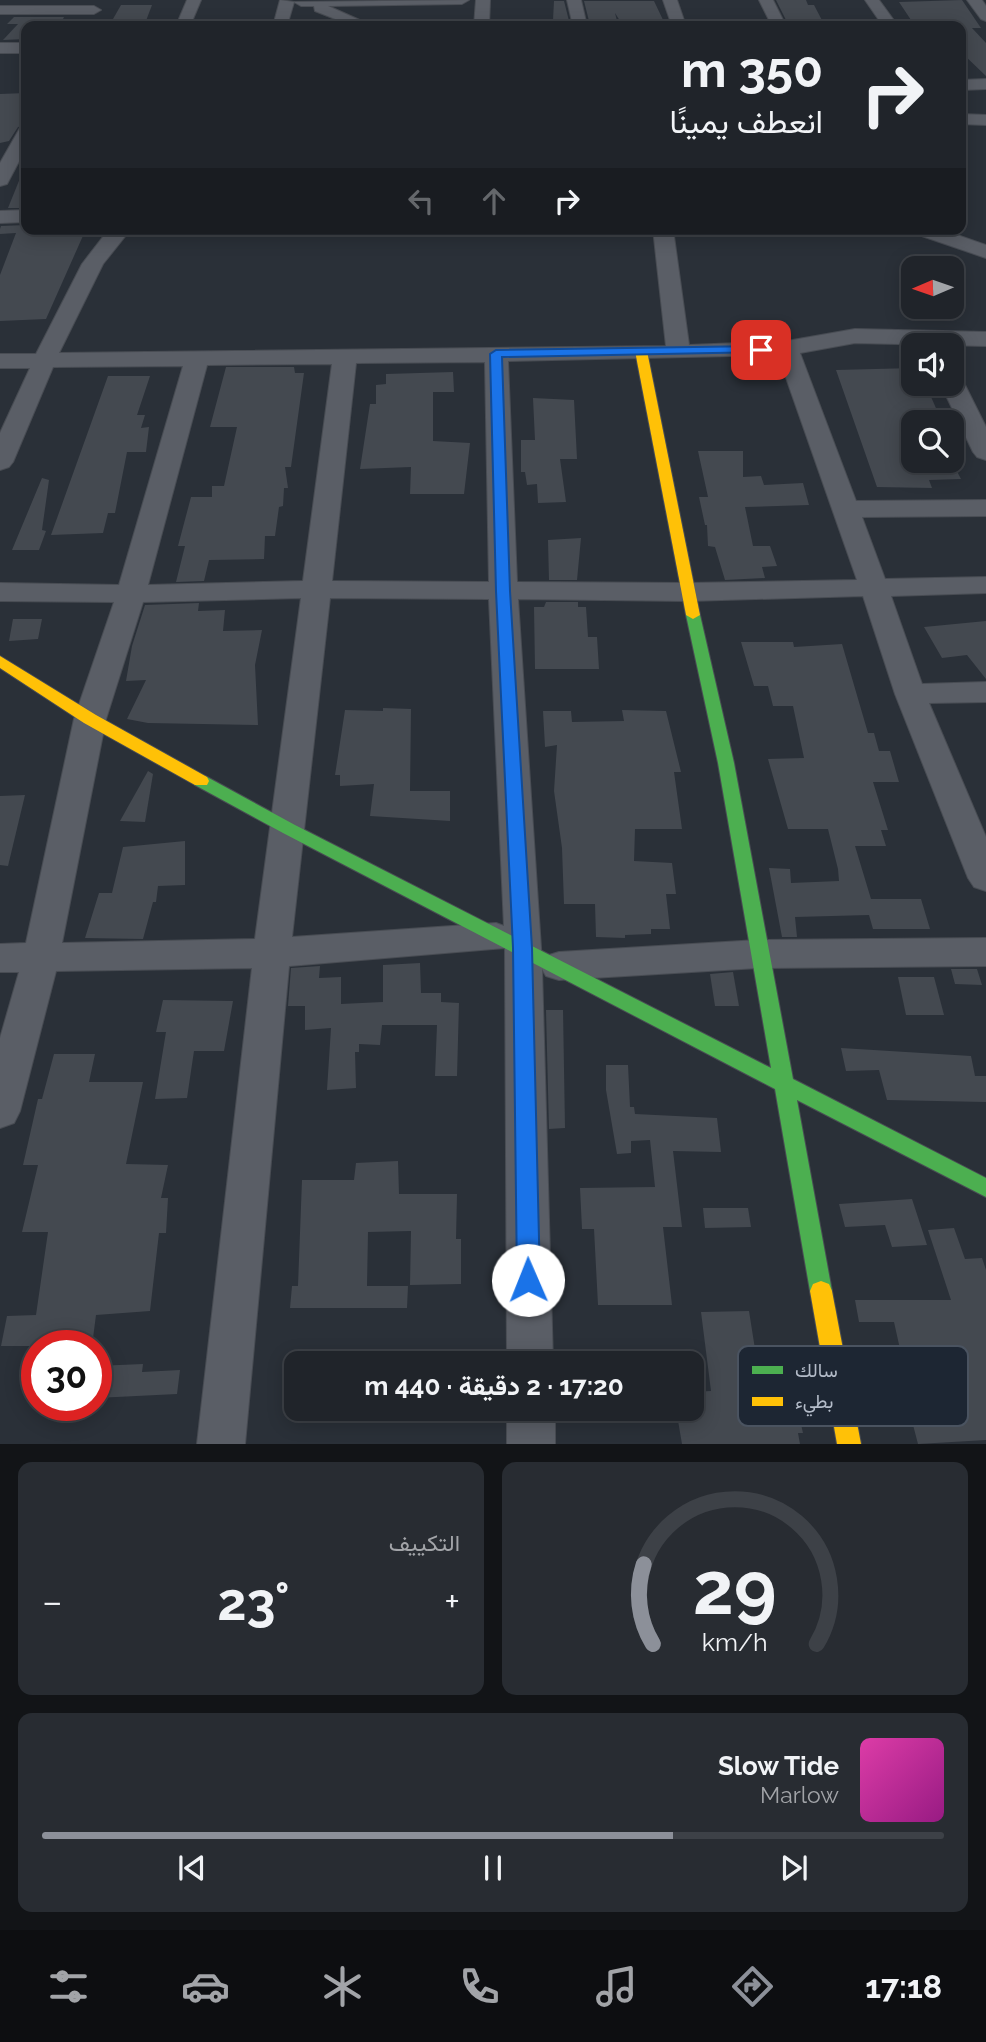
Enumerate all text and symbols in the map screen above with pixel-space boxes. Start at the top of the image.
text: 350 m [681,41,823,98]
icon: right [847,49,938,140]
text: انعطف يمينًا [670,103,823,140]
icon: left [402,182,440,220]
icon: ahead [475,182,513,220]
icon: right [548,182,586,220]
north arrow [901,256,964,318]
map controls [901,256,964,473]
pin [731,320,791,380]
icon: arrive [742,331,780,369]
button: sound [901,333,964,396]
button: search [901,410,964,473]
position arrow [491,1243,565,1317]
speed limit sign: 30 [21,1330,112,1421]
legend [738,1346,968,1426]
text: سالك [795,1359,838,1381]
text: 17:20 · 2 دقيقة · 440 m [364,1371,624,1401]
text: بطيء [795,1390,833,1417]
text: التكييف [389,1529,460,1556]
text: 29 [693,1547,777,1632]
text: 23° [217,1571,290,1632]
text: − [42,1579,62,1624]
text: + [444,1579,460,1624]
text: km/h [702,1627,768,1657]
text: Slow Tide [718,1751,839,1781]
text: Marlow [760,1781,839,1808]
icon: previous [173,1849,211,1887]
icon: pause [474,1849,512,1887]
icon: next [775,1849,813,1887]
icon: filters [44,1962,93,2011]
icon: car [181,1962,230,2011]
icon: climate [318,1962,367,2011]
icon: phone [455,1962,504,2011]
icon: music [592,1962,641,2011]
icon: directions [728,1962,777,2011]
text: 17:18 [865,1968,942,2005]

